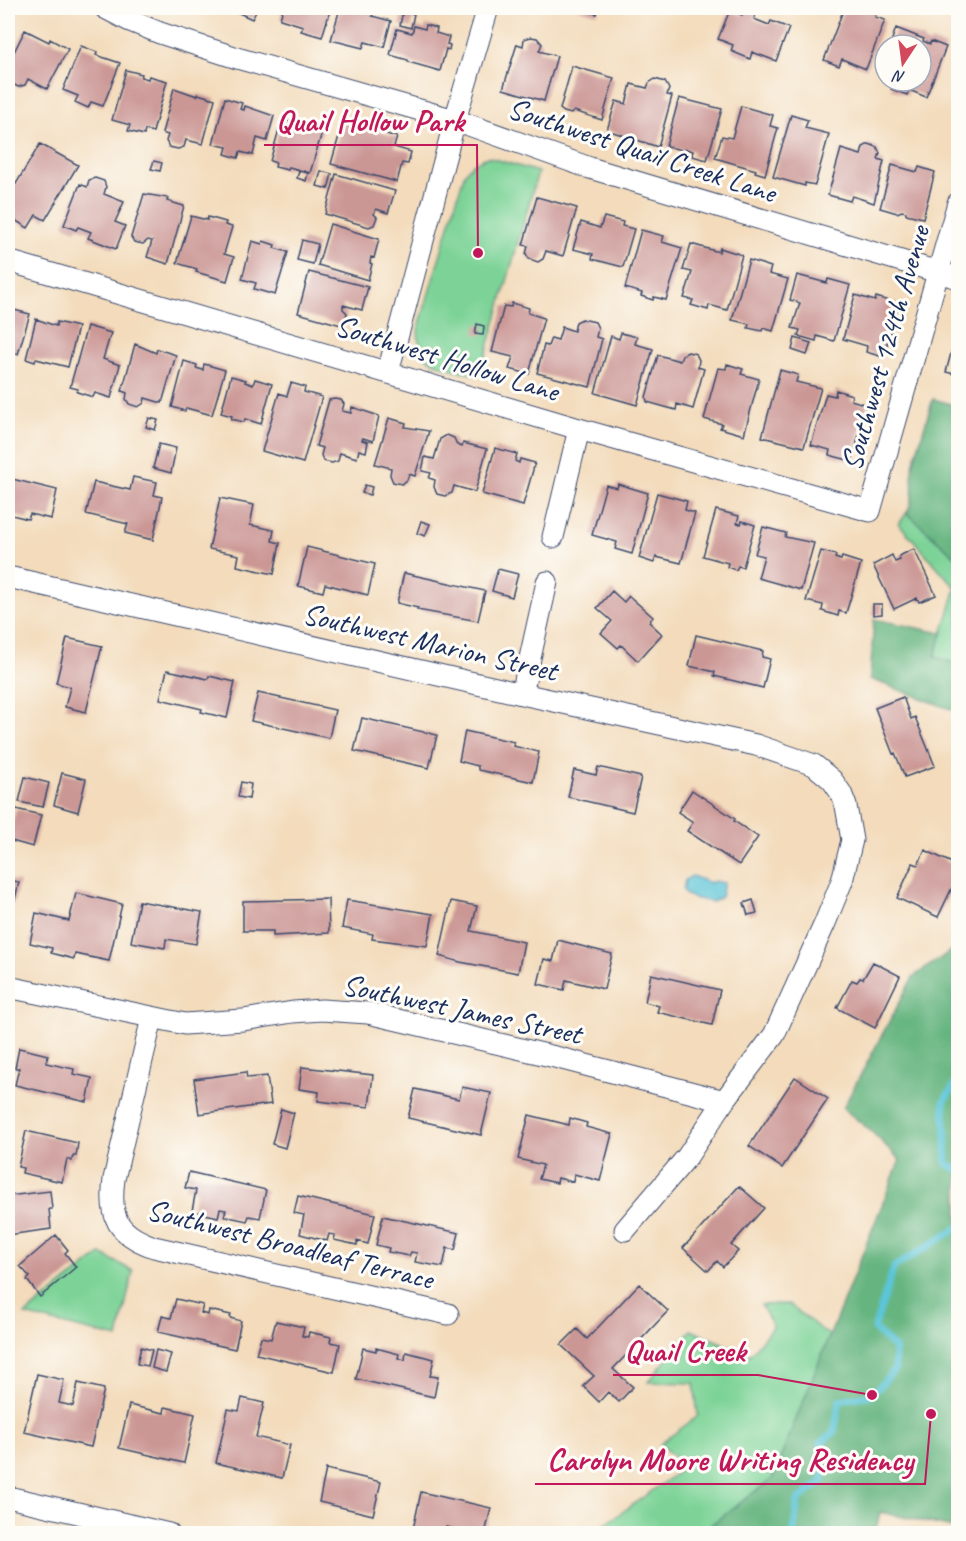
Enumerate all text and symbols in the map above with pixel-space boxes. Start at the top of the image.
north arrow [873,33,933,93]
text: N [890,65,907,87]
street label: Southwest Quail Creek Lane [503,89,783,212]
callout: Quail Hollow Park [264,95,477,145]
text: Quail Hollow Park [276,100,467,141]
street label: Southwest 124th Avenue [832,219,939,475]
street label: Southwest Hollow Lane [331,306,565,411]
street label: Southwest Marion Street [299,594,564,690]
street label: Southwest James Street [339,965,588,1053]
street label: Southwest Broadleaf Terrace [143,1190,439,1298]
callout: Quail Creek [613,1325,758,1375]
text: Quail Creek [625,1330,749,1371]
callout: Carolyn Moore Writing Residency [535,1434,925,1484]
text: Carolyn Moore Writing Residency [547,1439,916,1480]

